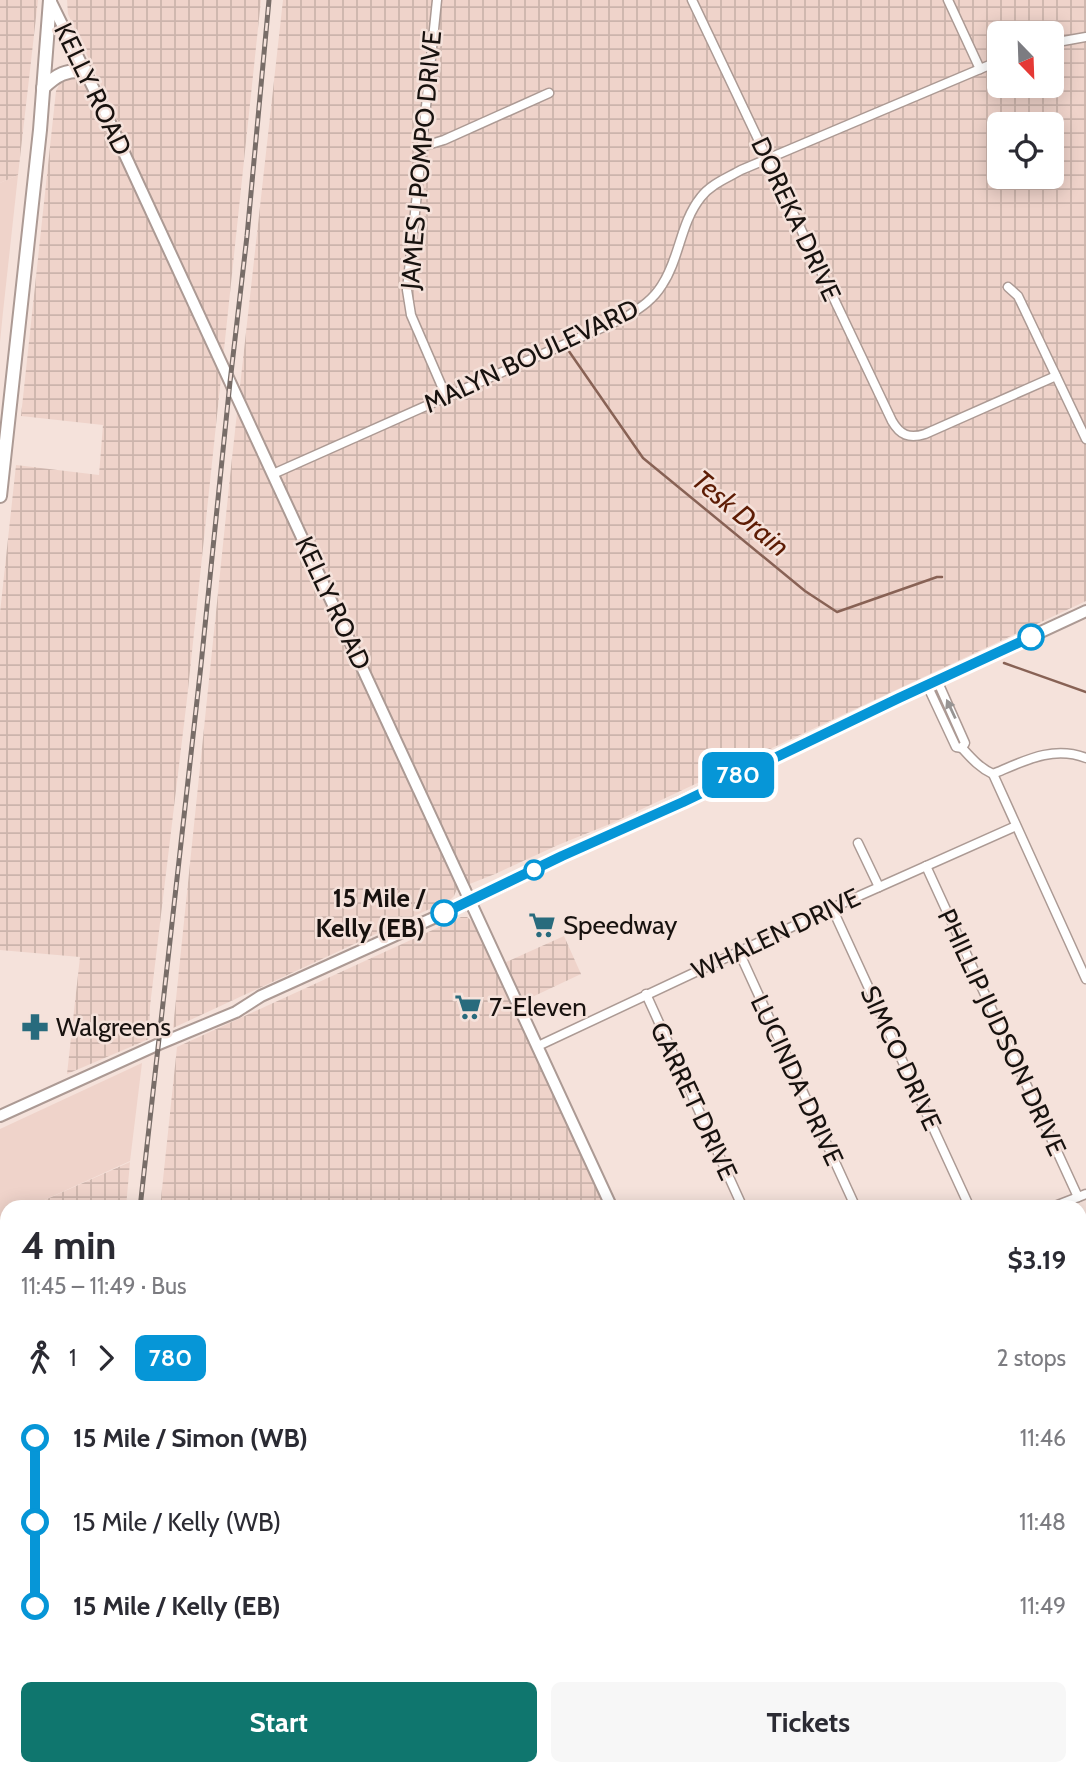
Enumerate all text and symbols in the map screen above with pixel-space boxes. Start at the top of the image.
street label: KELLY ROAD [47,17,139,161]
north arrow [987,21,1064,98]
map controls [987,21,1064,189]
street label: JAMES J POMPO DRIVE [394,29,448,292]
button: locate [987,112,1064,189]
street label: DOREKA DRIVE [744,132,848,306]
street label: MALYN BOULEVARD [418,292,644,420]
water label: Tesk Drain [685,463,797,563]
street label: KELLY ROAD [288,531,378,675]
unlabelled marker [1018,624,1044,650]
one-way arrow [945,699,957,719]
line badge: 780 [698,752,778,798]
text: 780 [716,760,760,789]
unlabelled marker [524,860,544,880]
street label: WHALEN DRIVE [687,881,865,987]
place label: 15 Mile / Kelly (EB) [316,882,427,944]
marker: 15 Mile / Kelly (EB) [431,900,457,926]
street label: PHILLIP JUDSON DRIVE [931,904,1073,1160]
place label: Speedway [563,909,677,941]
supermarket icon: Speedway [527,910,557,940]
street label: SIMCO DRIVE [854,981,948,1135]
street label: LUCINDA DRIVE [744,990,850,1170]
place label: 7-Eleven [489,991,587,1023]
supermarket icon: 7-Eleven [453,992,483,1022]
place label: Walgreens [56,1011,171,1043]
pharmacy icon: Walgreens [20,1012,50,1042]
street label: GARRET DRIVE [643,1017,745,1185]
text: 4 min [21,1222,116,1269]
text: $3.19 [1007,1244,1066,1276]
text: 11:45 – 11:49 · Bus [21,1272,187,1300]
icon: walk [21,1339,59,1377]
icon: forward [87,1339,125,1377]
text: 780 [149,1343,192,1372]
text: 1 [69,1344,77,1372]
text: 2 stops [997,1344,1066,1372]
text: 15 Mile / Simon (WB) [73,1422,308,1454]
text: 11:46 [1020,1424,1066,1452]
text: 15 Mile / Kelly (WB) [73,1506,281,1538]
text: 11:48 [1019,1508,1066,1536]
text: 15 Mile / Kelly (EB) [73,1590,281,1622]
text: 11:49 [1020,1592,1066,1620]
button: Start [21,1682,537,1762]
button: Tickets [551,1682,1066,1762]

